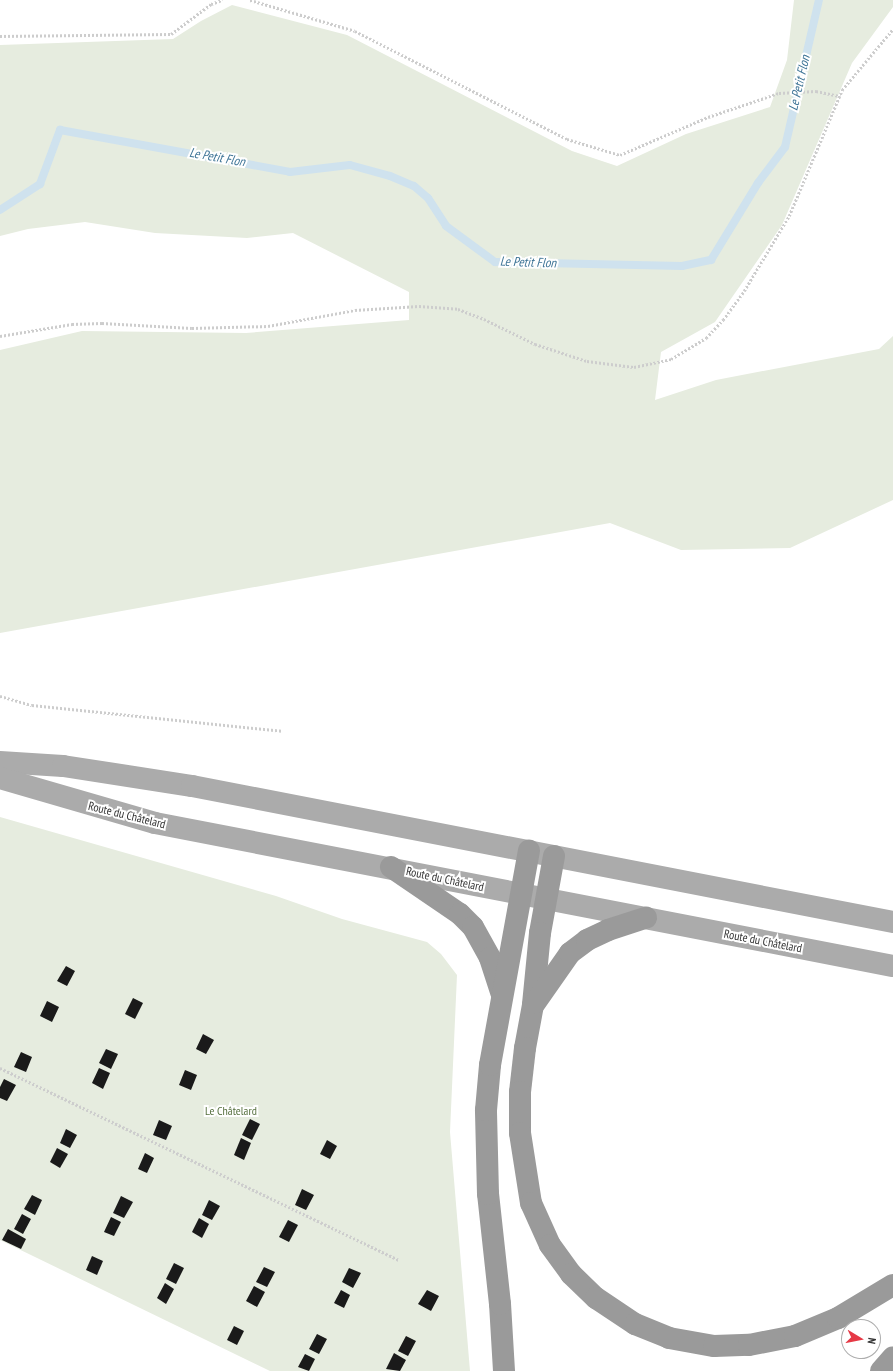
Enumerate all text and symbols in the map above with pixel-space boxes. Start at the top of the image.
water label: Le Petit Flon [786,54,814,112]
water label: Le Petit Flon [188,145,246,171]
water label: Le Petit Flon [500,254,556,272]
street label: Route du Châtelard [87,798,167,832]
street label: Route du Châtelard [405,864,485,894]
street label: Route du Châtelard [723,926,803,956]
park label: Le Châtelard [205,1104,257,1118]
north arrow [841,1319,881,1359]
text: N [864,1337,879,1345]

